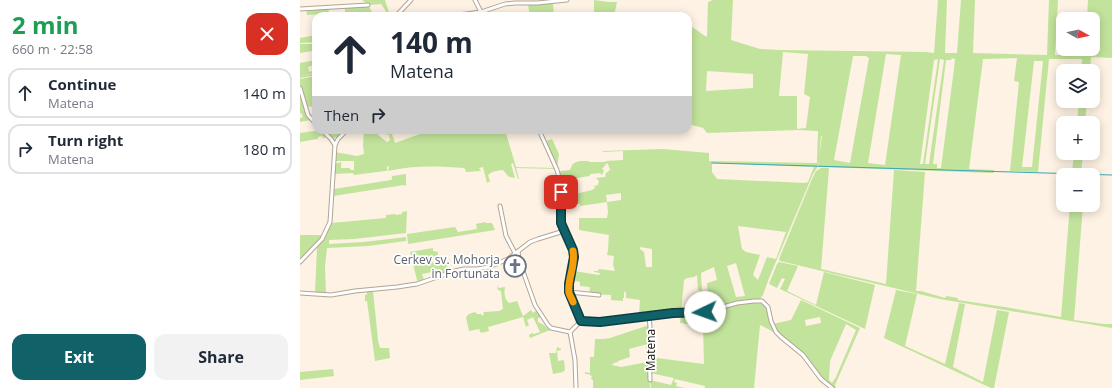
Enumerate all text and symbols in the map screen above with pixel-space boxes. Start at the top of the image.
text: 2 min [12,8,79,41]
north arrow [1056,12,1100,56]
map controls [1056,12,1100,212]
button: close [246,13,288,55]
text: 140 m [390,23,473,61]
icon: ahead [324,28,376,80]
text: 660 m · 22:58 [12,40,93,58]
text: Matena [390,59,454,83]
button: layers [1056,64,1100,108]
text: Continue [48,74,116,94]
icon: ahead [14,82,36,104]
text: 140 m [242,83,286,103]
text: Matena [48,94,94,112]
icon: right [367,104,389,126]
text: Then [324,105,359,125]
button: + [1056,116,1100,160]
text: Turn right [48,130,123,150]
icon: right [14,138,36,160]
text: 180 m [242,139,286,159]
text: Matena [48,150,94,168]
button: − [1056,168,1100,212]
pin [544,175,578,209]
icon: arrive [550,181,572,203]
place label: Cerkev sv. Mohorja in Fortunata [393,251,500,282]
church icon: Cerkev sv. Mohorja in Fortunata [502,253,528,279]
position arrow [684,291,726,333]
street label: Matena [642,329,659,371]
button: Exit [12,334,146,380]
button: Share [154,334,288,380]

